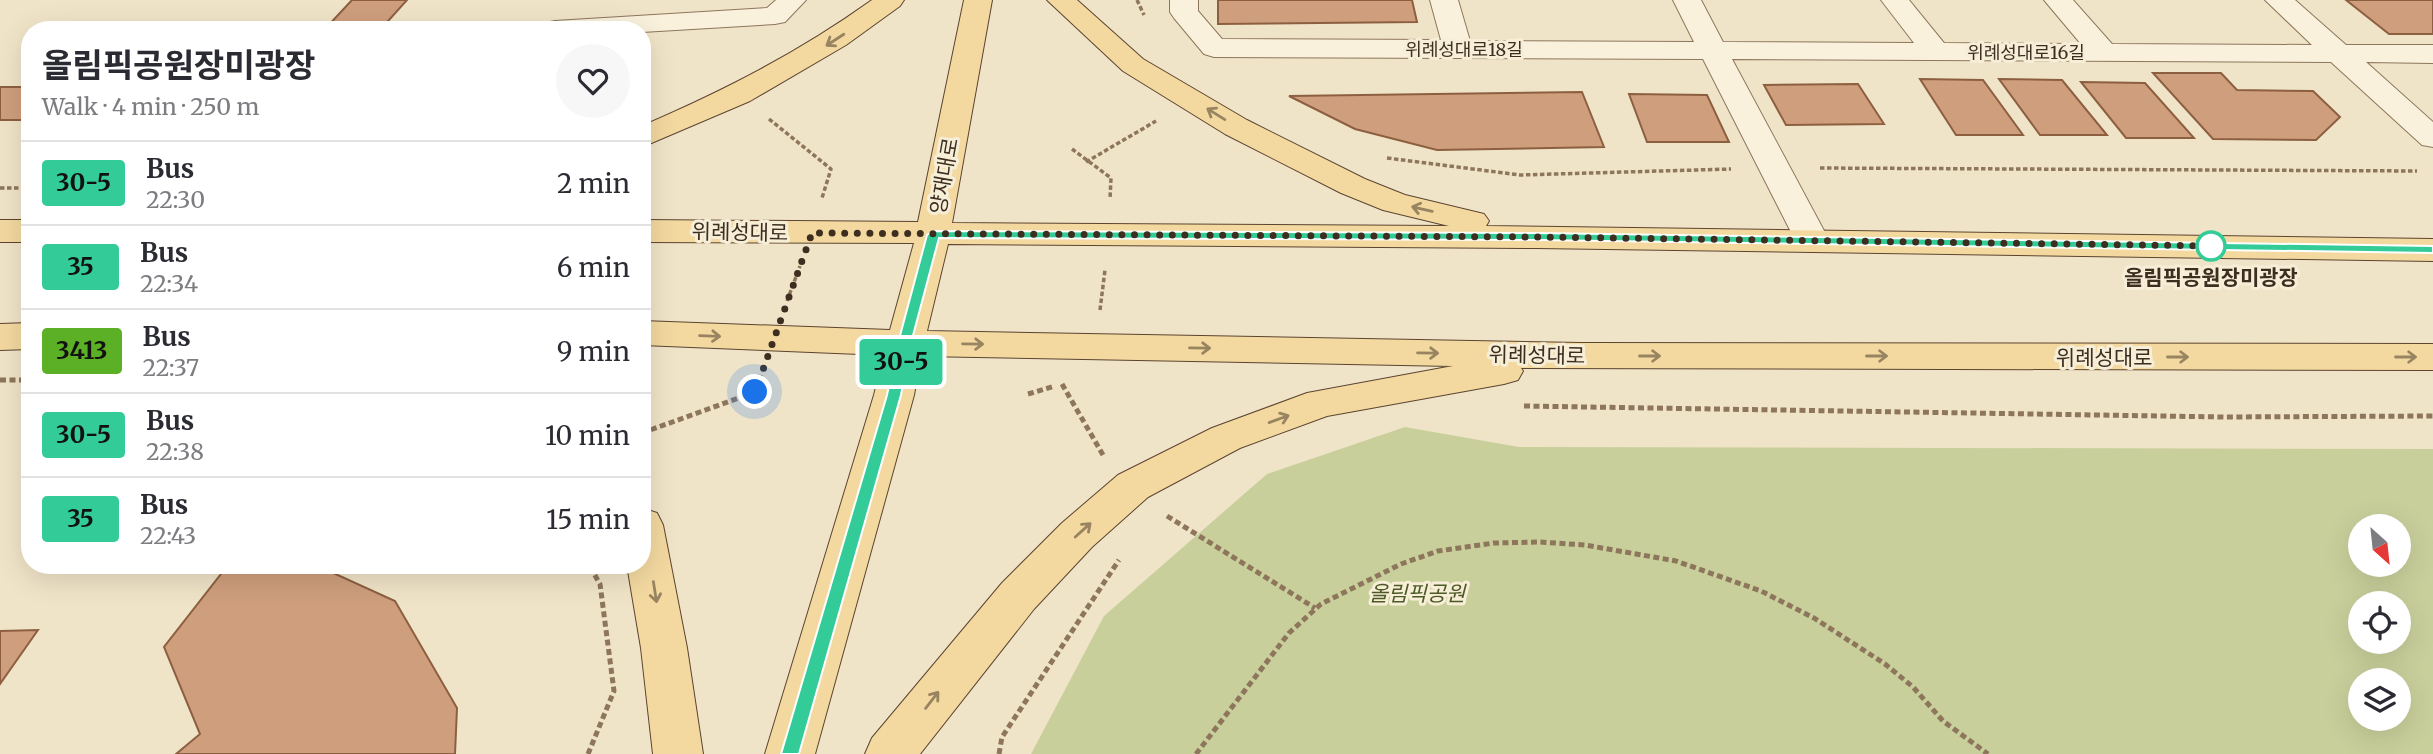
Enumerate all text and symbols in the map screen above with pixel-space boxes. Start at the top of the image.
one-way arrow [825,33,845,47]
street label: 위례성대로18길 [1405,38,1523,61]
street label: 위례성대로16길 [1967,41,2085,64]
button: heart [556,44,630,118]
text: 올림픽공원장미광장 [42,45,315,86]
text: Walk · 4 min · 250 m [42,92,259,121]
one-way arrow [1206,107,1226,121]
street label: 양재대로 [924,136,964,216]
text: Bus [146,152,194,185]
text: 30-5 [56,167,111,198]
text: 2 min [557,167,630,200]
text: 22:30 [146,185,205,214]
one-way arrow [1411,202,1433,215]
street label: 위례성대로 [691,218,789,246]
marker: 올림픽공원장미광장 [2196,231,2226,261]
text: Bus [140,236,188,269]
text: 35 [67,251,94,282]
text: 6 min [557,251,630,284]
place label: 올림픽공원장미광장 [2124,264,2298,291]
text: 22:34 [140,269,198,298]
text: Bus [143,320,191,353]
one-way arrow [699,329,722,342]
text: 3413 [56,335,108,366]
text: 9 min [557,335,630,368]
one-way arrow [961,337,984,351]
line badge: 30-5 [852,339,950,385]
one-way arrow [1189,341,1212,355]
street label: 위례성대로 [1488,341,1586,369]
street label: 위례성대로 [2056,344,2152,371]
text: 30-5 [873,346,929,377]
one-way arrow [1416,346,1439,359]
one-way arrow [1638,349,1661,363]
one-way arrow [1865,349,1888,363]
one-way arrow [2166,350,2189,364]
one-way arrow [2394,350,2417,364]
text: 22:37 [143,353,199,382]
your location [737,374,772,409]
text: Bus [146,404,194,437]
one-way arrow [1267,412,1289,424]
text: 30-5 [56,419,111,450]
text: 10 min [545,419,630,452]
text: 22:38 [146,437,204,466]
text: Bus [140,488,188,521]
text: 35 [67,503,94,534]
text: 15 min [546,503,630,536]
north arrow [2348,514,2412,578]
map controls [2348,514,2411,731]
text: 22:43 [140,521,196,550]
one-way arrow [1074,522,1091,539]
one-way arrow [649,580,662,603]
park label: 올림픽공원 [1369,580,1467,607]
button: locate [2348,591,2411,654]
button: layers [2348,668,2411,731]
one-way arrow [925,692,940,710]

